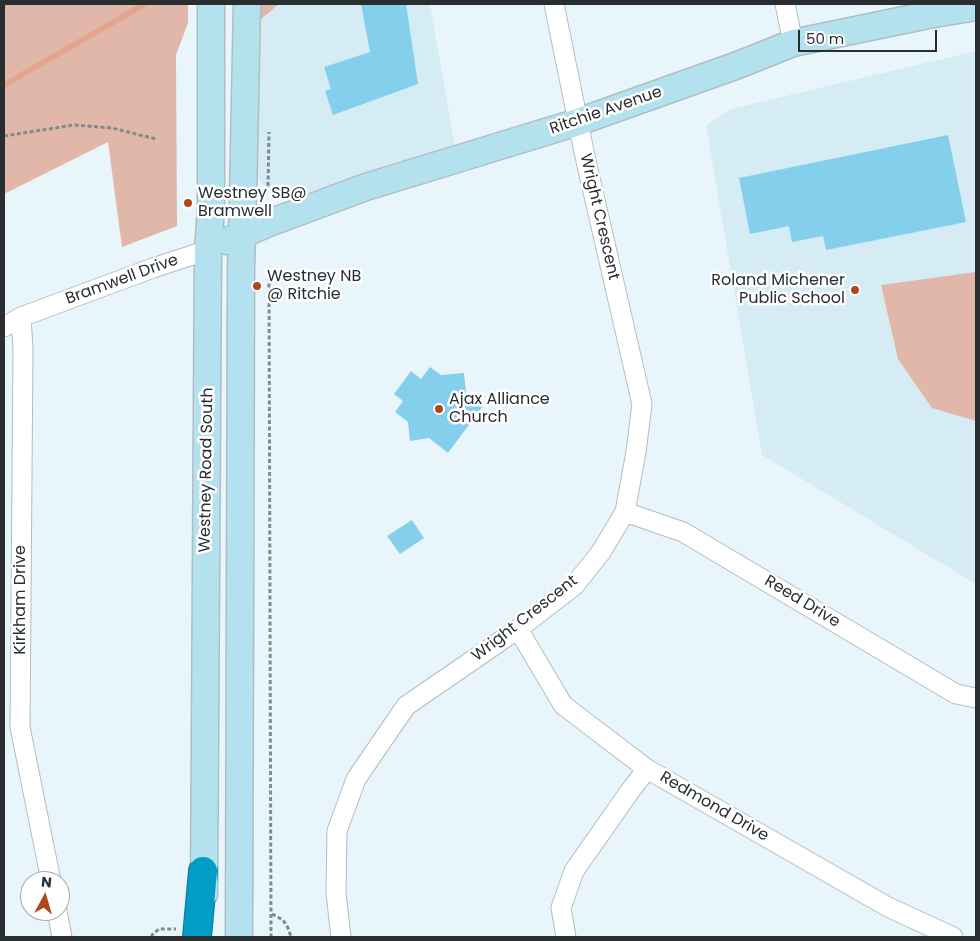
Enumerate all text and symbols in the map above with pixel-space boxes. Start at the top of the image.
scale bar [800,20,939,52]
text: 50 m [806,28,844,49]
street label: Ritchie Avenue [547,83,665,139]
street label: Wright Crescent [575,152,623,282]
place label: Westney SB@ Bramwell [198,184,307,222]
marker: Westney SB@ Bramwell [182,197,194,209]
street label: Bramwell Drive [63,251,181,309]
place label: Westney NB @ Ritchie [267,267,361,305]
place label: Roland Michener Public School [711,271,845,309]
marker: Westney NB @ Ritchie [251,280,263,292]
marker: Roland Michener Public School [849,284,861,296]
street label: Westney Road South [196,387,218,553]
place label: Ajax Alliance Church [449,390,550,428]
marker: Ajax Alliance Church [433,403,445,415]
street label: Kirkham Drive [11,545,31,655]
street label: Wright Crescent [468,572,582,666]
street label: Reed Drive [761,572,843,632]
street label: Redmond Drive [656,768,772,846]
north arrow [20,871,70,921]
text: N [40,872,53,893]

